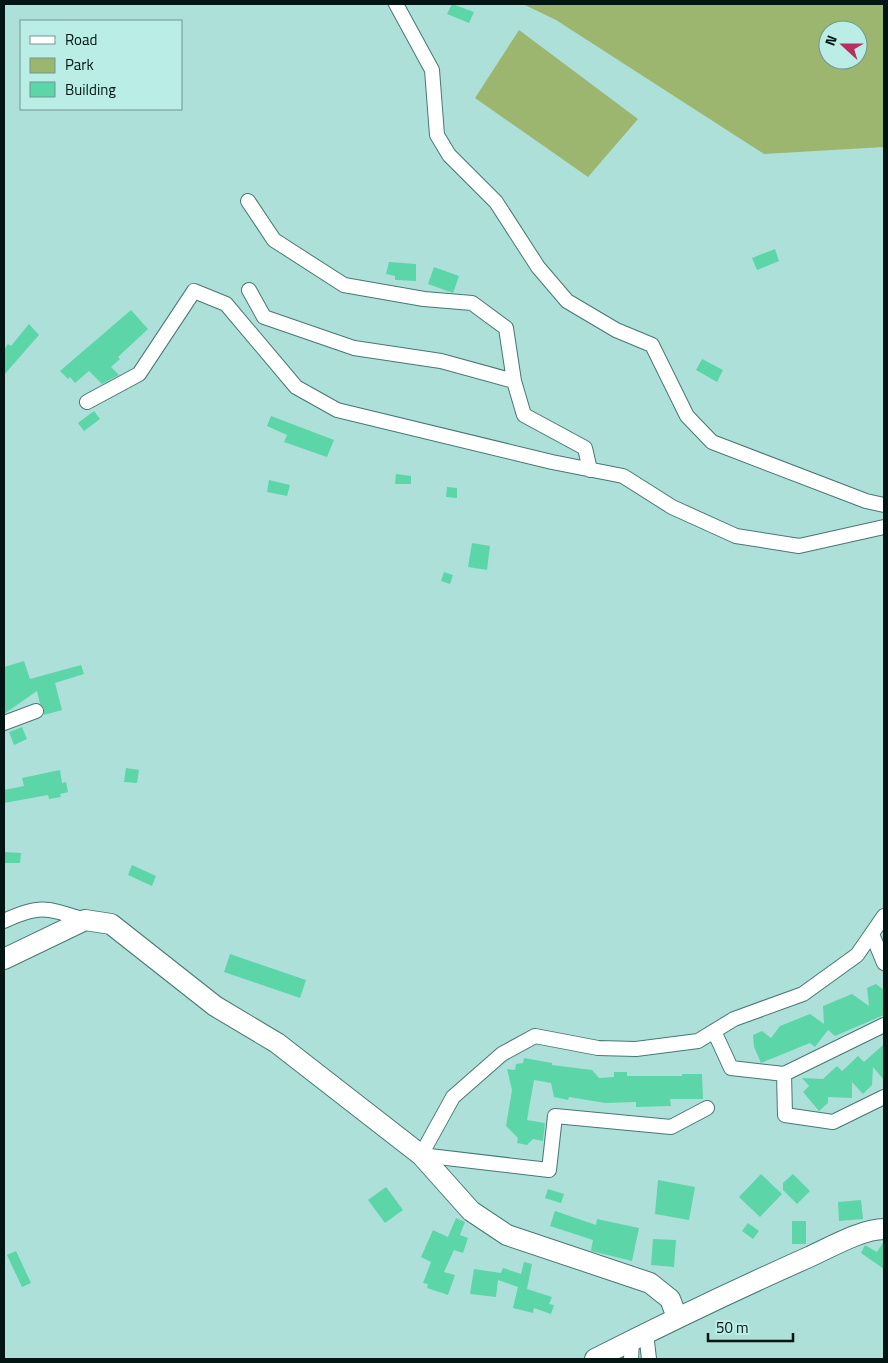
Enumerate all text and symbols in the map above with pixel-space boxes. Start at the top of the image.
legend [20,20,182,110]
north arrow [818,20,868,70]
text: Road [65,28,97,51]
text: N [819,32,842,48]
text: Park [65,53,94,76]
text: Building [65,78,116,101]
scale bar [708,1310,793,1342]
text: 50 m [716,1316,749,1339]

